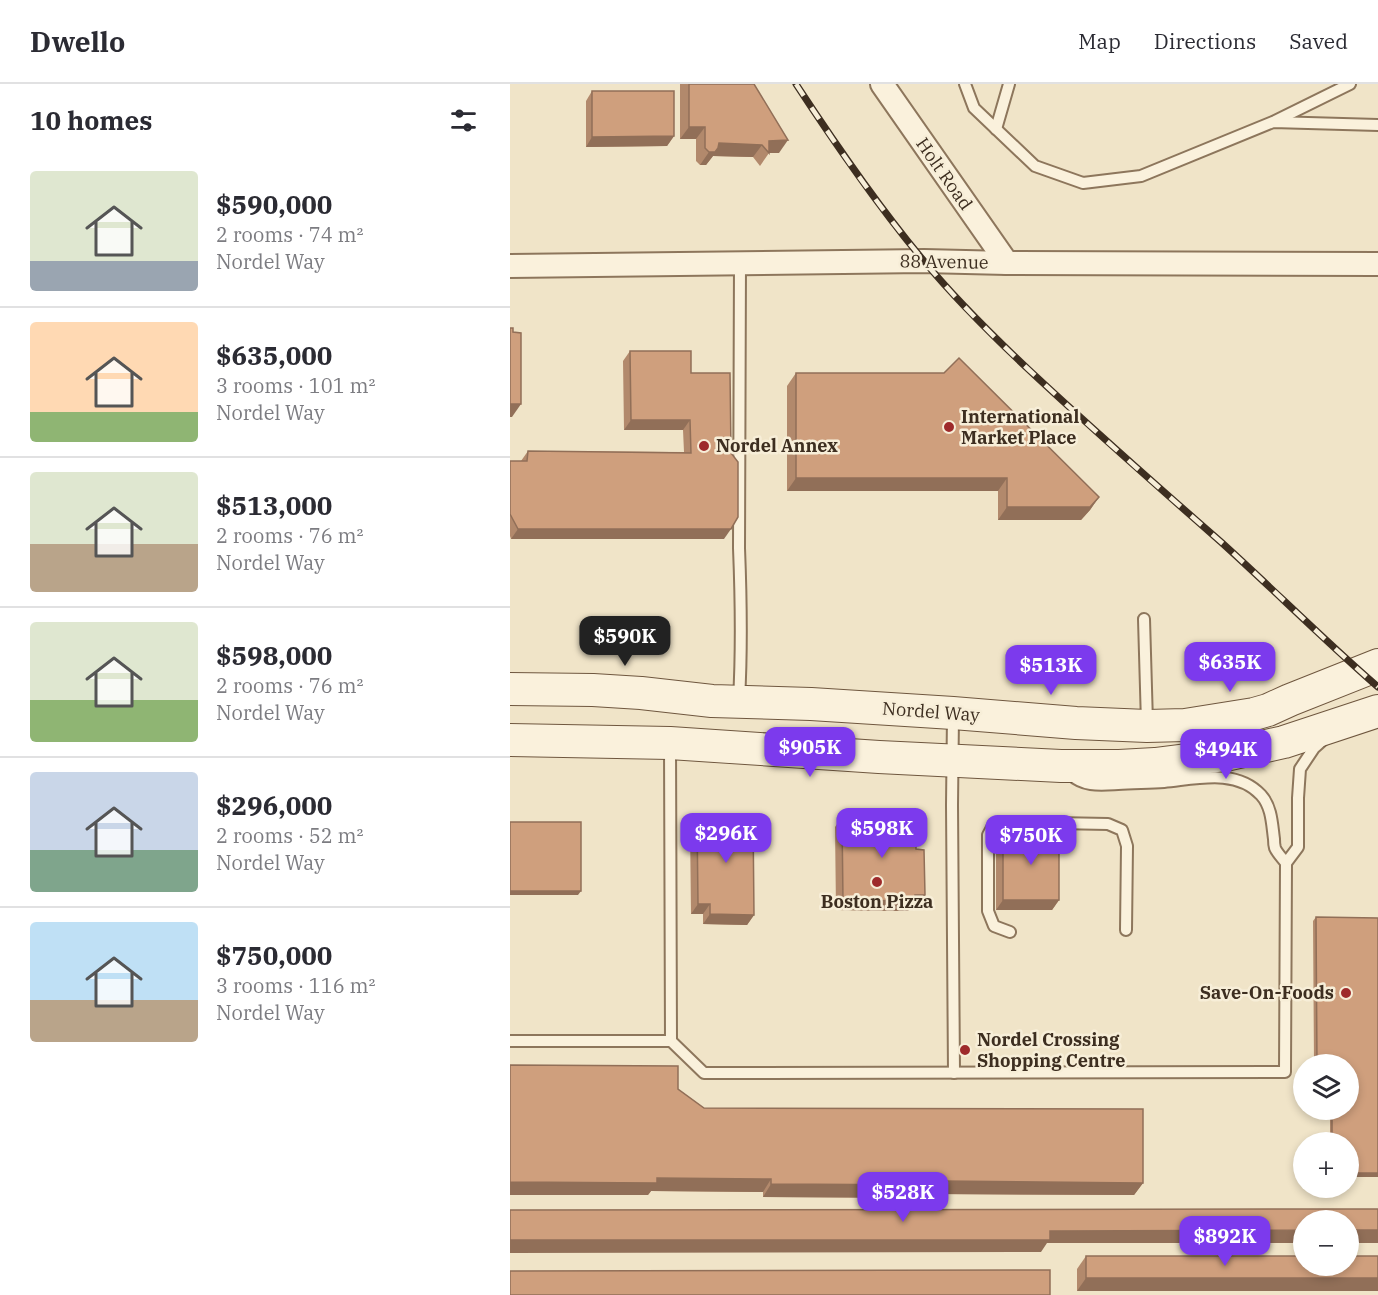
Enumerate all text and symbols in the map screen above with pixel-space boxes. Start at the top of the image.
text: Dwello [30,23,125,60]
text: Map [1078,27,1121,55]
text: Directions [1154,27,1256,55]
text: Saved [1289,27,1348,55]
text: 10 homes [30,103,152,137]
icon: filters [447,104,480,137]
street label: Holt Road [911,133,978,214]
text: $590,000 [216,187,332,221]
icon: home [78,195,150,267]
text: 2 rooms · 74 m² [216,221,363,248]
text: Nordel Way [216,248,325,275]
street label: 88 Avenue [899,249,989,274]
text: $635,000 [216,338,332,372]
icon: home [78,346,150,418]
text: 3 rooms · 101 m² [216,372,375,399]
text: Nordel Way [216,399,325,426]
place label: International Market Place [961,405,1079,449]
marker: International Market Place [942,420,956,434]
place label: Nordel Annex [716,434,838,457]
marker: Nordel Annex [697,439,711,453]
text: $513,000 [216,488,332,522]
icon: home [78,496,150,568]
text: 2 rooms · 76 m² [216,522,363,549]
text: Nordel Way [216,549,325,576]
pin: $590K [583,616,667,667]
text: $590K [593,622,657,649]
text: $598,000 [216,638,332,672]
pin: $635K [1188,642,1272,693]
pin: $513K [1009,645,1093,696]
icon: home [78,646,150,718]
text: $635K [1198,648,1262,675]
text: $513K [1019,651,1083,678]
text: 2 rooms · 76 m² [216,672,363,699]
street label: Nordel Way [881,697,981,726]
text: Nordel Way [216,699,325,726]
pin: $905K [768,727,852,778]
pin: $494K [1184,729,1268,780]
text: $905K [778,733,842,760]
text: $494K [1194,735,1258,762]
text: $296,000 [216,788,332,822]
icon: home [78,796,150,868]
pin: $598K [840,808,924,859]
pin: $296K [684,813,768,864]
text: $598K [850,814,914,841]
pin: $750K [989,815,1073,866]
text: $296K [694,819,758,846]
text: $750K [999,821,1063,848]
text: 2 rooms · 52 m² [216,822,363,849]
text: Nordel Way [216,849,325,876]
marker: Boston Pizza [870,875,884,889]
place label: Boston Pizza [821,890,933,913]
text: $750,000 [216,938,332,972]
icon: home [78,946,150,1018]
text: 3 rooms · 116 m² [216,972,375,999]
place label: Save-On-Foods [1200,981,1334,1004]
marker: Save-On-Foods [1339,986,1353,1000]
text: Nordel Way [216,999,325,1026]
place label: Nordel Crossing Shopping Centre [977,1028,1126,1072]
marker: Nordel Crossing Shopping Centre [958,1043,972,1057]
map controls [1293,1054,1359,1276]
button: layers [1293,1054,1359,1120]
button: + [1293,1132,1359,1198]
pin: $528K [861,1172,945,1223]
text: $528K [871,1178,935,1205]
button: − [1293,1210,1359,1276]
pin: $892K [1183,1216,1267,1267]
text: $892K [1193,1222,1257,1249]

